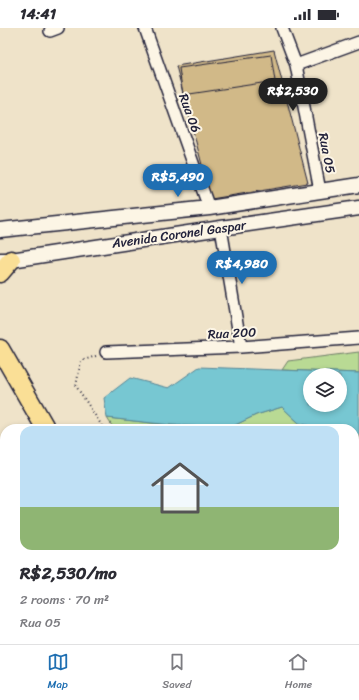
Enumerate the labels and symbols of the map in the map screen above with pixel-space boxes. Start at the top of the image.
pin: R$2,530 [256,78,330,112]
street label: Rua 06 [172,90,208,136]
street label: Rua 05 [312,131,342,175]
pin: R$5,490 [141,164,215,198]
street label: Avenida Coronel Gaspar [110,213,248,255]
pin: R$4,980 [205,251,279,285]
street label: Rua 200 [207,320,257,346]

